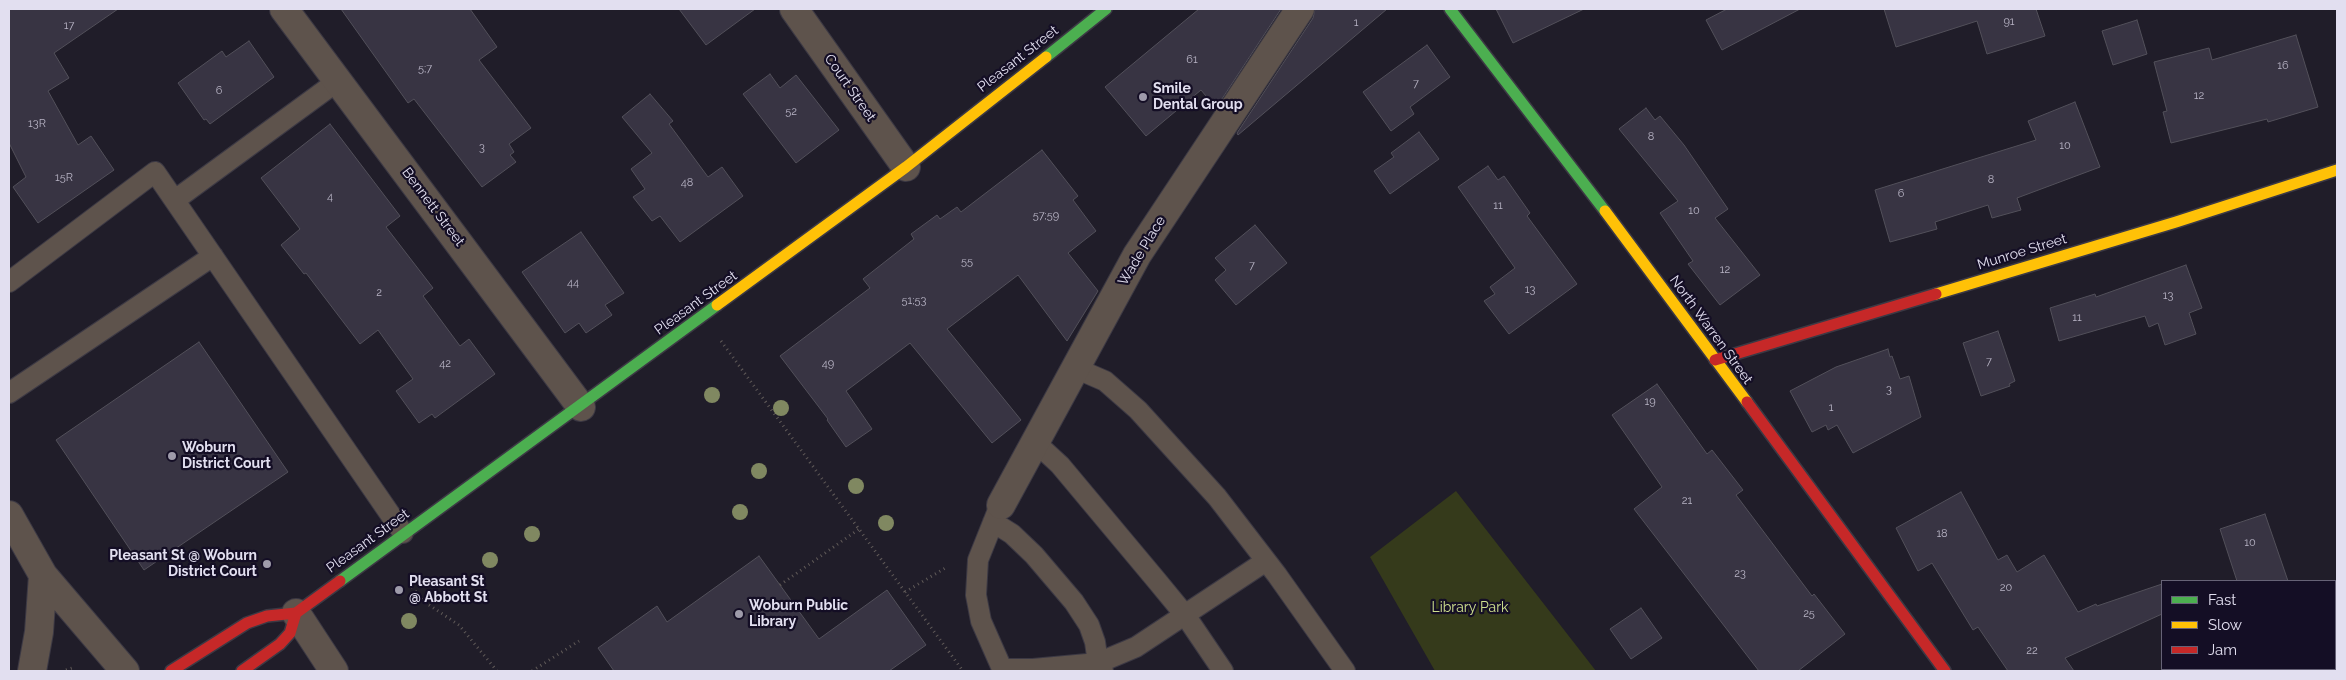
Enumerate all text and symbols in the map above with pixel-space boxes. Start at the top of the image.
house number: 91 [2003,15,2015,29]
house number: 1 [1354,16,1358,30]
house number: 17 [64,19,74,33]
street label: Pleasant Street [974,22,1062,96]
street label: Court Street [821,51,879,125]
house number: 61 [1186,53,1198,67]
house number: 16 [2277,59,2289,73]
house number: 5;7 [418,62,432,76]
house number: 7 [1413,77,1419,91]
place label: Smile Dental Group [1153,81,1243,114]
house number: 6 [216,84,222,98]
house number: 12 [2194,89,2204,103]
marker: Smile Dental Group [1137,91,1149,103]
house number: 52 [785,105,797,119]
house number: 13R [28,117,46,131]
house number: 8 [1648,130,1654,144]
house number: 10 [2059,139,2071,153]
house number: 3 [479,141,485,155]
street label: Bennett Street [398,164,468,250]
house number: 15R [55,171,73,185]
house number: 8 [1988,173,1994,187]
house number: 48 [681,176,693,190]
house number: 6 [1898,187,1904,201]
house number: 4 [327,190,333,204]
house number: 11 [1493,199,1503,213]
house number: 10 [1688,204,1700,218]
house number: 57;59 [1033,209,1059,223]
street label: Wade Place [1115,213,1169,289]
street label: Munroe Street [1975,230,2069,274]
house number: 55 [961,255,973,269]
house number: 7 [1249,259,1255,273]
house number: 12 [1720,263,1730,277]
street label: Pleasant Street [651,267,741,339]
street label: North Warren Street [1666,272,1756,388]
house number: 44 [567,276,579,290]
house number: 13 [1525,283,1535,297]
house number: 2 [376,286,382,300]
house number: 13 [2163,289,2173,303]
house number: 51;53 [902,294,926,308]
house number: 11 [2072,311,2082,325]
house number: 7 [1986,355,1992,369]
house number: 42 [439,357,451,371]
house number: 49 [822,357,834,371]
house number: 3 [1886,383,1892,397]
house number: 19 [1644,395,1656,409]
house number: 1 [1829,401,1833,415]
place label: Woburn District Court [182,440,271,472]
marker: Woburn District Court [166,450,178,462]
house number: 21 [1682,494,1692,508]
street label: Pleasant Street [323,505,413,577]
house number: 18 [1936,527,1948,541]
house number: 10 [2244,536,2256,550]
place label: Pleasant St @ Woburn District Court [109,548,257,580]
marker: Pleasant St @ Woburn District Court [261,558,273,570]
house number: 23 [1734,567,1746,581]
place label: Pleasant St @ Abbott St [409,574,488,606]
legend [2161,580,2336,670]
house number: 20 [2000,581,2012,595]
marker: Pleasant St @ Abbott St [393,584,405,596]
text: Fast [2208,591,2236,609]
place label: Woburn Public Library [749,598,848,630]
park label: Library Park [1431,600,1509,616]
house number: 25 [1803,607,1815,621]
marker: Woburn Public Library [733,608,745,620]
text: Slow [2208,616,2242,634]
text: Jam [2208,641,2237,659]
house number: 22 [2026,644,2038,658]

